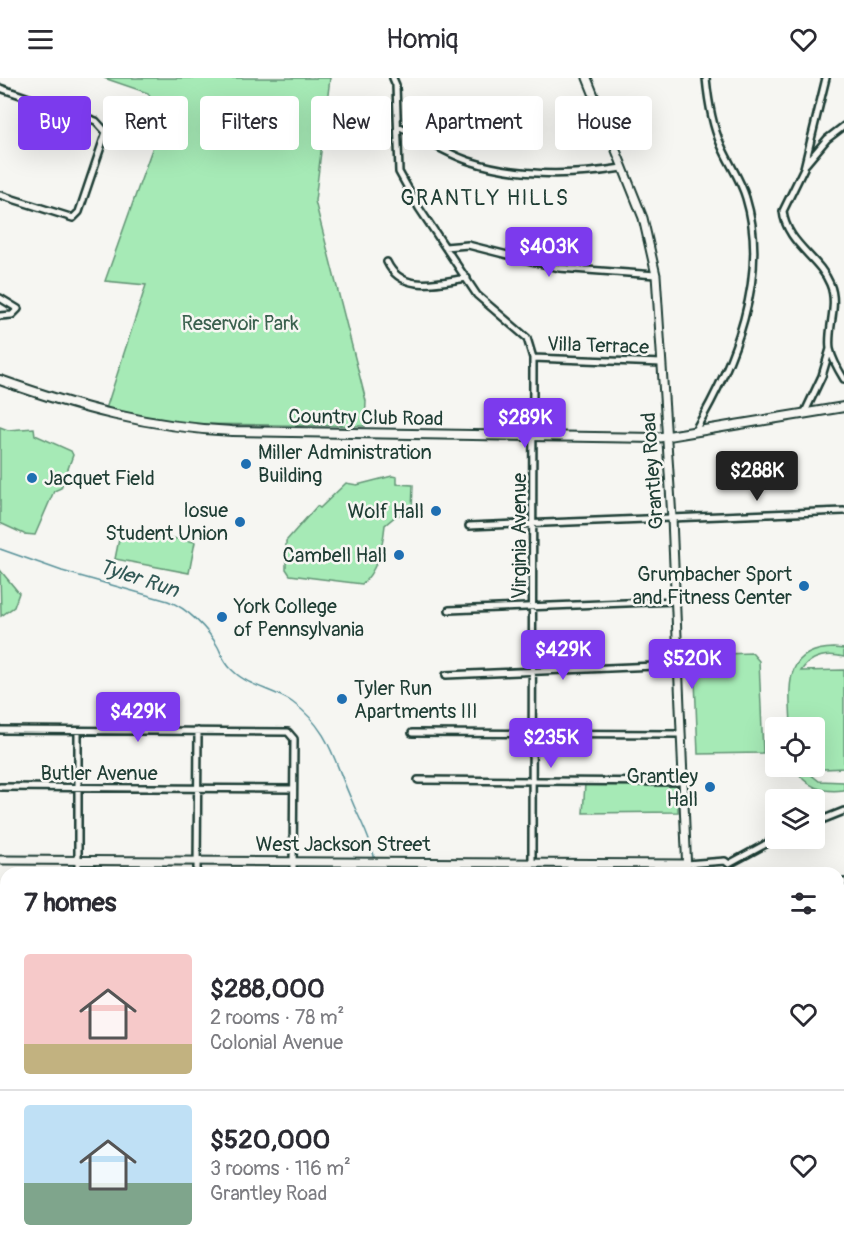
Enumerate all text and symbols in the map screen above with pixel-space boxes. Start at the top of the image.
icon: menu [24,23,57,56]
text: Homiq [386,23,458,56]
icon: heart [787,23,820,56]
chip: Buy [18,96,91,150]
chip: Rent [103,96,188,150]
chip: Filters [200,96,299,150]
chip: New [311,96,391,150]
chip: Apartment [403,96,543,150]
chip: House [555,96,652,150]
district label: GRANTLY HILLS [401,185,569,212]
pin: $403K [507,227,591,278]
text: $403K [519,234,579,259]
park label: Reservoir Park [181,311,299,336]
street label: Villa Terrace [547,331,650,360]
pin: $289K [483,398,567,449]
street label: Country Club Road [288,404,444,431]
text: $289K [498,405,552,430]
street label: Grantley Road [636,412,669,530]
place label: Miller Administration Building [258,440,432,488]
pin: $288K [715,451,799,502]
marker: Miller Administration Building [239,457,253,471]
text: $288K [730,458,784,483]
place label: Jacquet Field [44,466,155,491]
marker: Jacquet Field [25,471,39,485]
street label: Virginia Avenue [507,473,532,599]
place label: Iosue Student Union [105,498,228,546]
place label: Wolf Hall [347,499,424,524]
marker: Wolf Hall [429,504,443,518]
marker: Iosue Student Union [233,515,247,529]
place label: Cambell Hall [283,543,387,568]
marker: Cambell Hall [392,548,406,562]
water label: Tyler Run [96,553,183,604]
place label: Grumbacher Sport and Fitness Center [633,562,793,610]
marker: Grumbacher Sport and Fitness Center [797,579,811,593]
place label: York College of Pennsylvania [233,594,364,642]
marker: York College of Pennsylvania [215,610,229,624]
pin: $429K [521,630,605,681]
text: $429K [535,637,591,662]
pin: $520K [650,639,734,690]
text: $520K [663,646,721,671]
place label: Tyler Run Apartments III [354,676,478,724]
pin: $429K [96,692,180,743]
marker: Tyler Run Apartments III [335,692,349,706]
text: $429K [110,699,166,724]
map controls [765,717,825,849]
button: locate [765,717,825,777]
pin: $235K [509,718,593,769]
text: $235K [523,725,579,750]
street label: Butler Avenue [40,761,158,786]
place label: Grantley Hall [627,764,698,812]
marker: Grantley Hall [703,780,717,794]
button: layers [765,789,825,849]
street label: West Jackson Street [255,832,431,857]
text: 7 homes [24,887,116,919]
icon: filters [787,887,820,920]
text: $288,000 [210,973,325,1005]
icon: home [72,978,144,1050]
icon: heart [787,998,820,1031]
text: 2 rooms · 78 m² [210,1005,344,1030]
text: Colonial Avenue [210,1030,343,1055]
text: $520,000 [210,1124,330,1156]
icon: home [72,1129,144,1201]
icon: heart [787,1149,820,1182]
text: 3 rooms · 116 m² [210,1156,351,1181]
text: Grantley Road [210,1181,327,1206]

